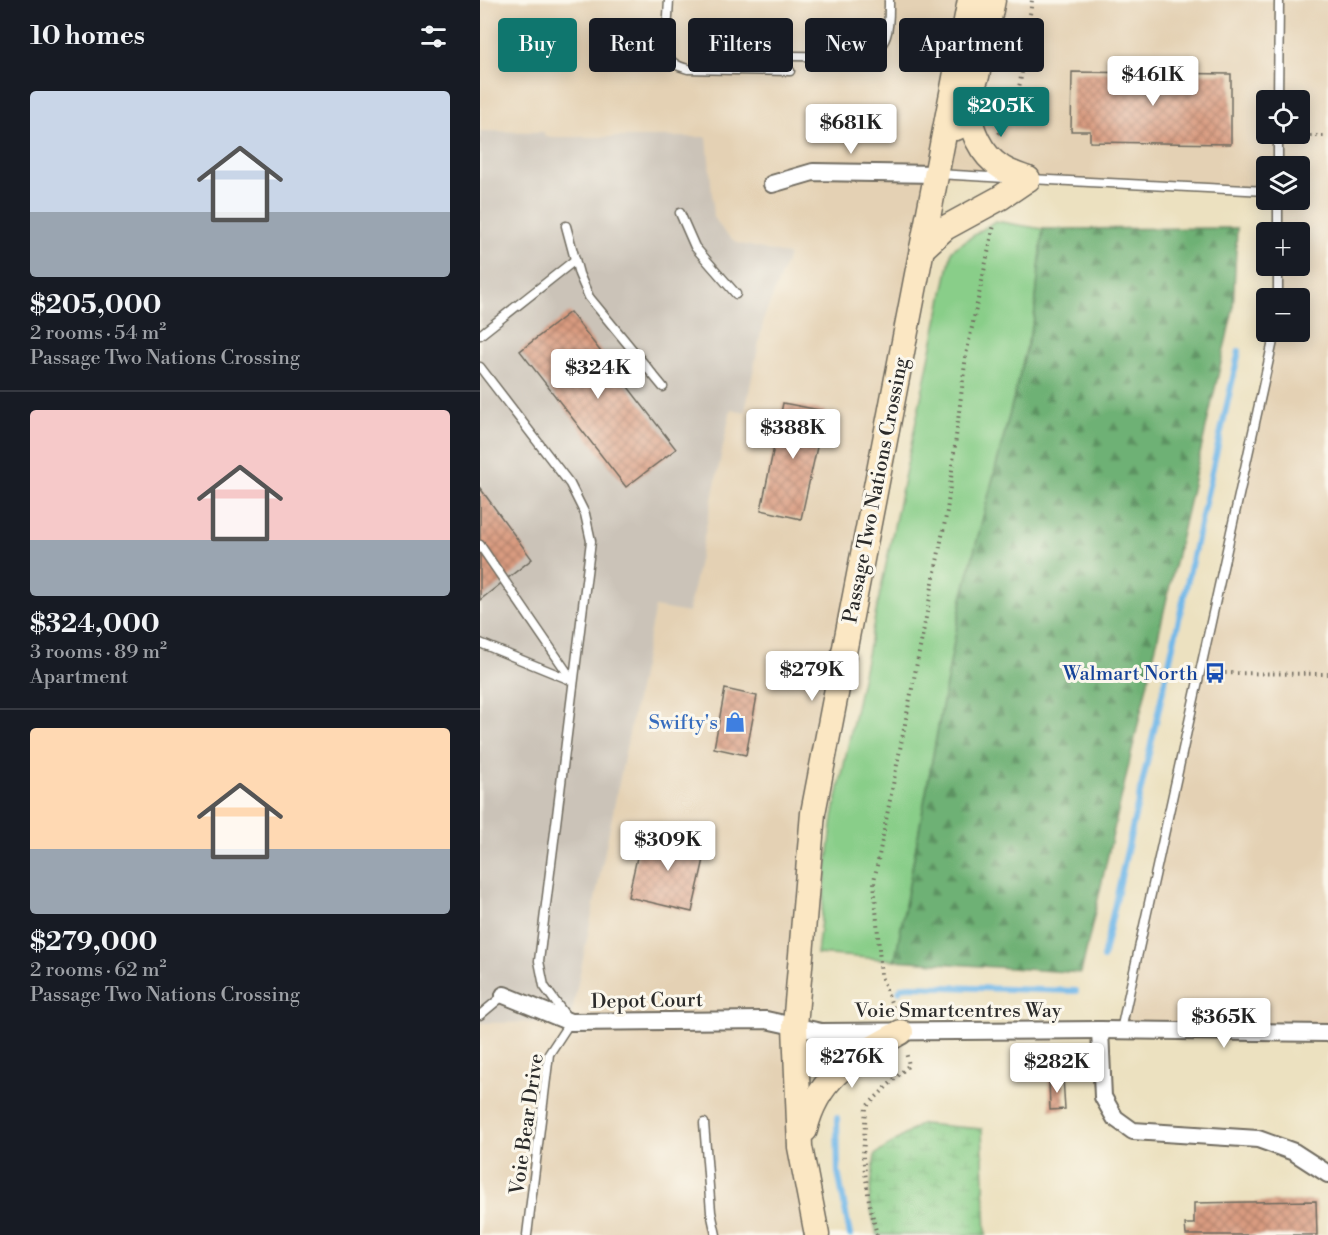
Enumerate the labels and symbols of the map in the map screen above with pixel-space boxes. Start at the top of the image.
pin: $461K [1111,56,1195,107]
pin: $205K [959,87,1043,138]
pin: $681K [809,104,893,155]
pin: $324K [556,349,640,400]
street label: Passage Two Nations Crossing [838,355,915,625]
pin: $388K [751,409,835,460]
pin: $279K [770,651,854,702]
bus stop icon: Walmart North [1203,661,1227,685]
place label: Walmart North [1062,662,1198,687]
shop icon: Swifty's [723,710,747,734]
place label: Swifty's [648,711,718,736]
pin: $309K [626,821,710,872]
street label: Depot Court [591,988,703,1015]
pin: $365K [1182,998,1266,1049]
street label: Voie Smartcentres Way [854,999,1062,1024]
pin: $276K [810,1038,894,1089]
pin: $282K [1015,1043,1099,1094]
street label: Voie Bear Drive [505,1052,550,1198]

